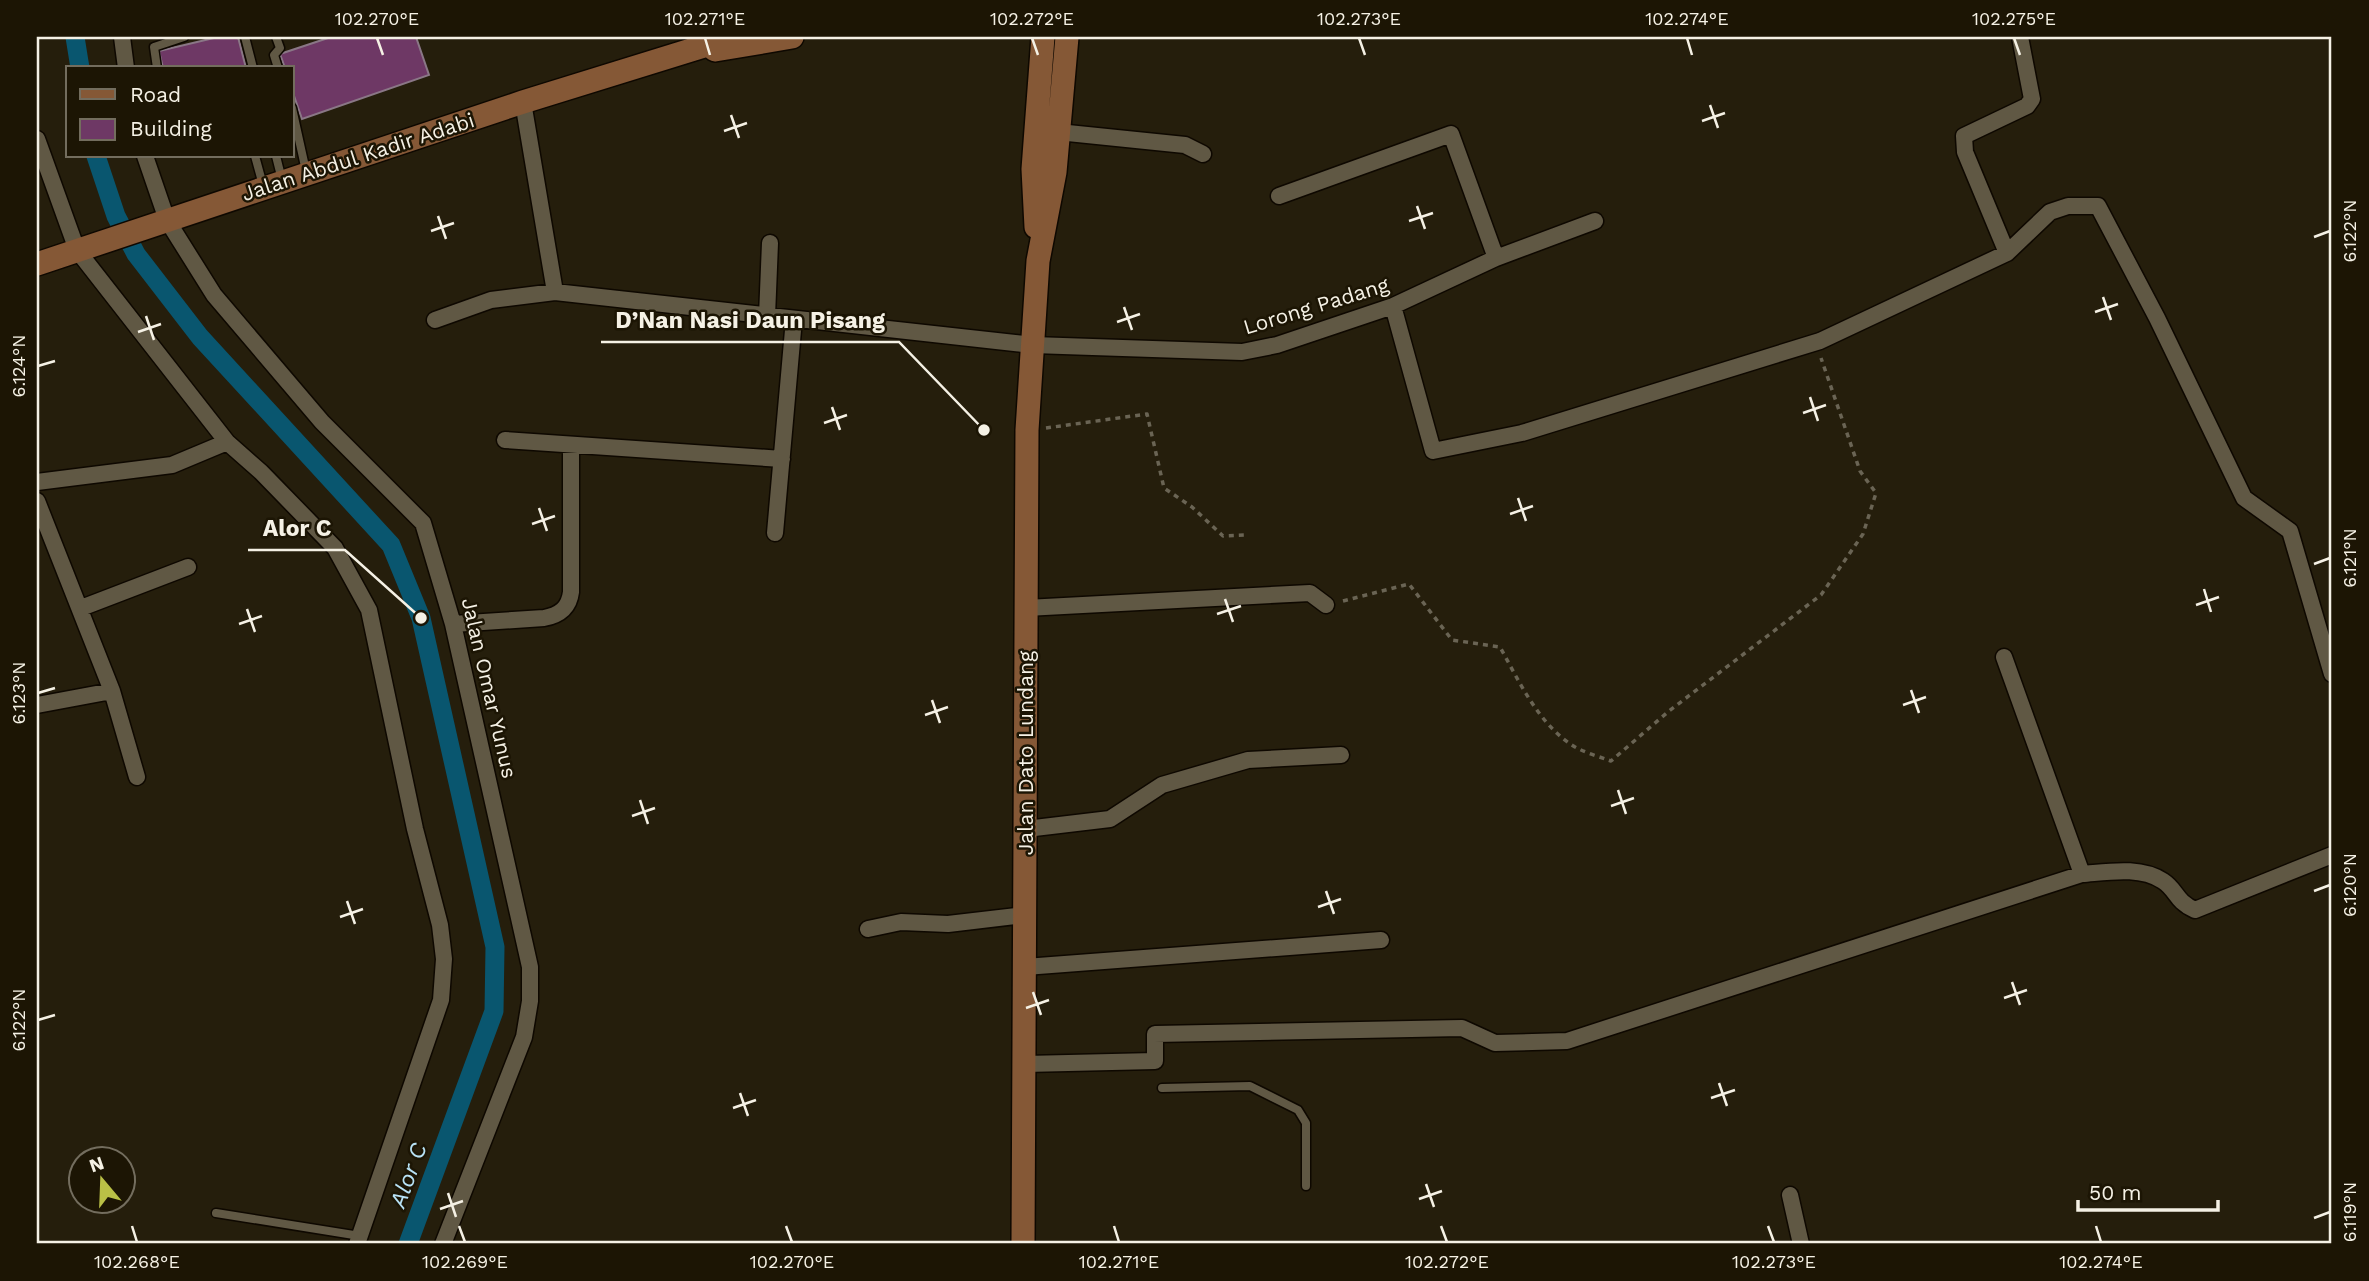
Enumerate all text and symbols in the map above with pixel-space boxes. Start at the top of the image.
text: 102.270°E [335,8,419,29]
text: 102.271°E [665,8,745,29]
text: 102.272°E [990,8,1074,29]
text: 102.273°E [1317,8,1401,29]
text: 102.274°E [1645,8,1729,29]
text: 102.275°E [1972,8,2056,29]
legend [66,66,294,158]
text: Road [130,82,181,107]
street label: Jalan Abdul Kadir Adabi [238,107,477,206]
text: Building [130,116,212,141]
text: 6.122°N [2339,199,2360,263]
street label: Lorong Padang [1240,271,1392,340]
callout: D’Nan Nasi Daun Pisang [601,298,899,342]
text: D’Nan Nasi Daun Pisang [615,307,885,334]
text: 6.124°N [8,334,29,398]
callout: Alor C [248,506,345,550]
text: Alor C [263,515,332,542]
text: 6.121°N [2339,528,2360,588]
street label: Jalan Omar Yunus [457,595,522,781]
street label: Jalan Dato Lundang [1013,650,1038,855]
text: 6.123°N [8,661,29,725]
text: 6.120°N [2339,853,2360,917]
text: 6.122°N [8,988,29,1052]
water label: Alor C [384,1139,433,1212]
north arrow [66,1144,136,1214]
text: N [86,1151,107,1178]
scale bar [2078,1169,2218,1213]
text: 50 m [2089,1180,2141,1205]
text: 6.119°N [2339,1182,2360,1242]
text: 102.268°E [94,1251,180,1272]
text: 102.269°E [422,1251,508,1272]
text: 102.270°E [750,1251,834,1272]
text: 102.271°E [1079,1251,1159,1272]
text: 102.272°E [1405,1251,1489,1272]
text: 102.273°E [1732,1251,1816,1272]
text: 102.274°E [2059,1251,2143,1272]

